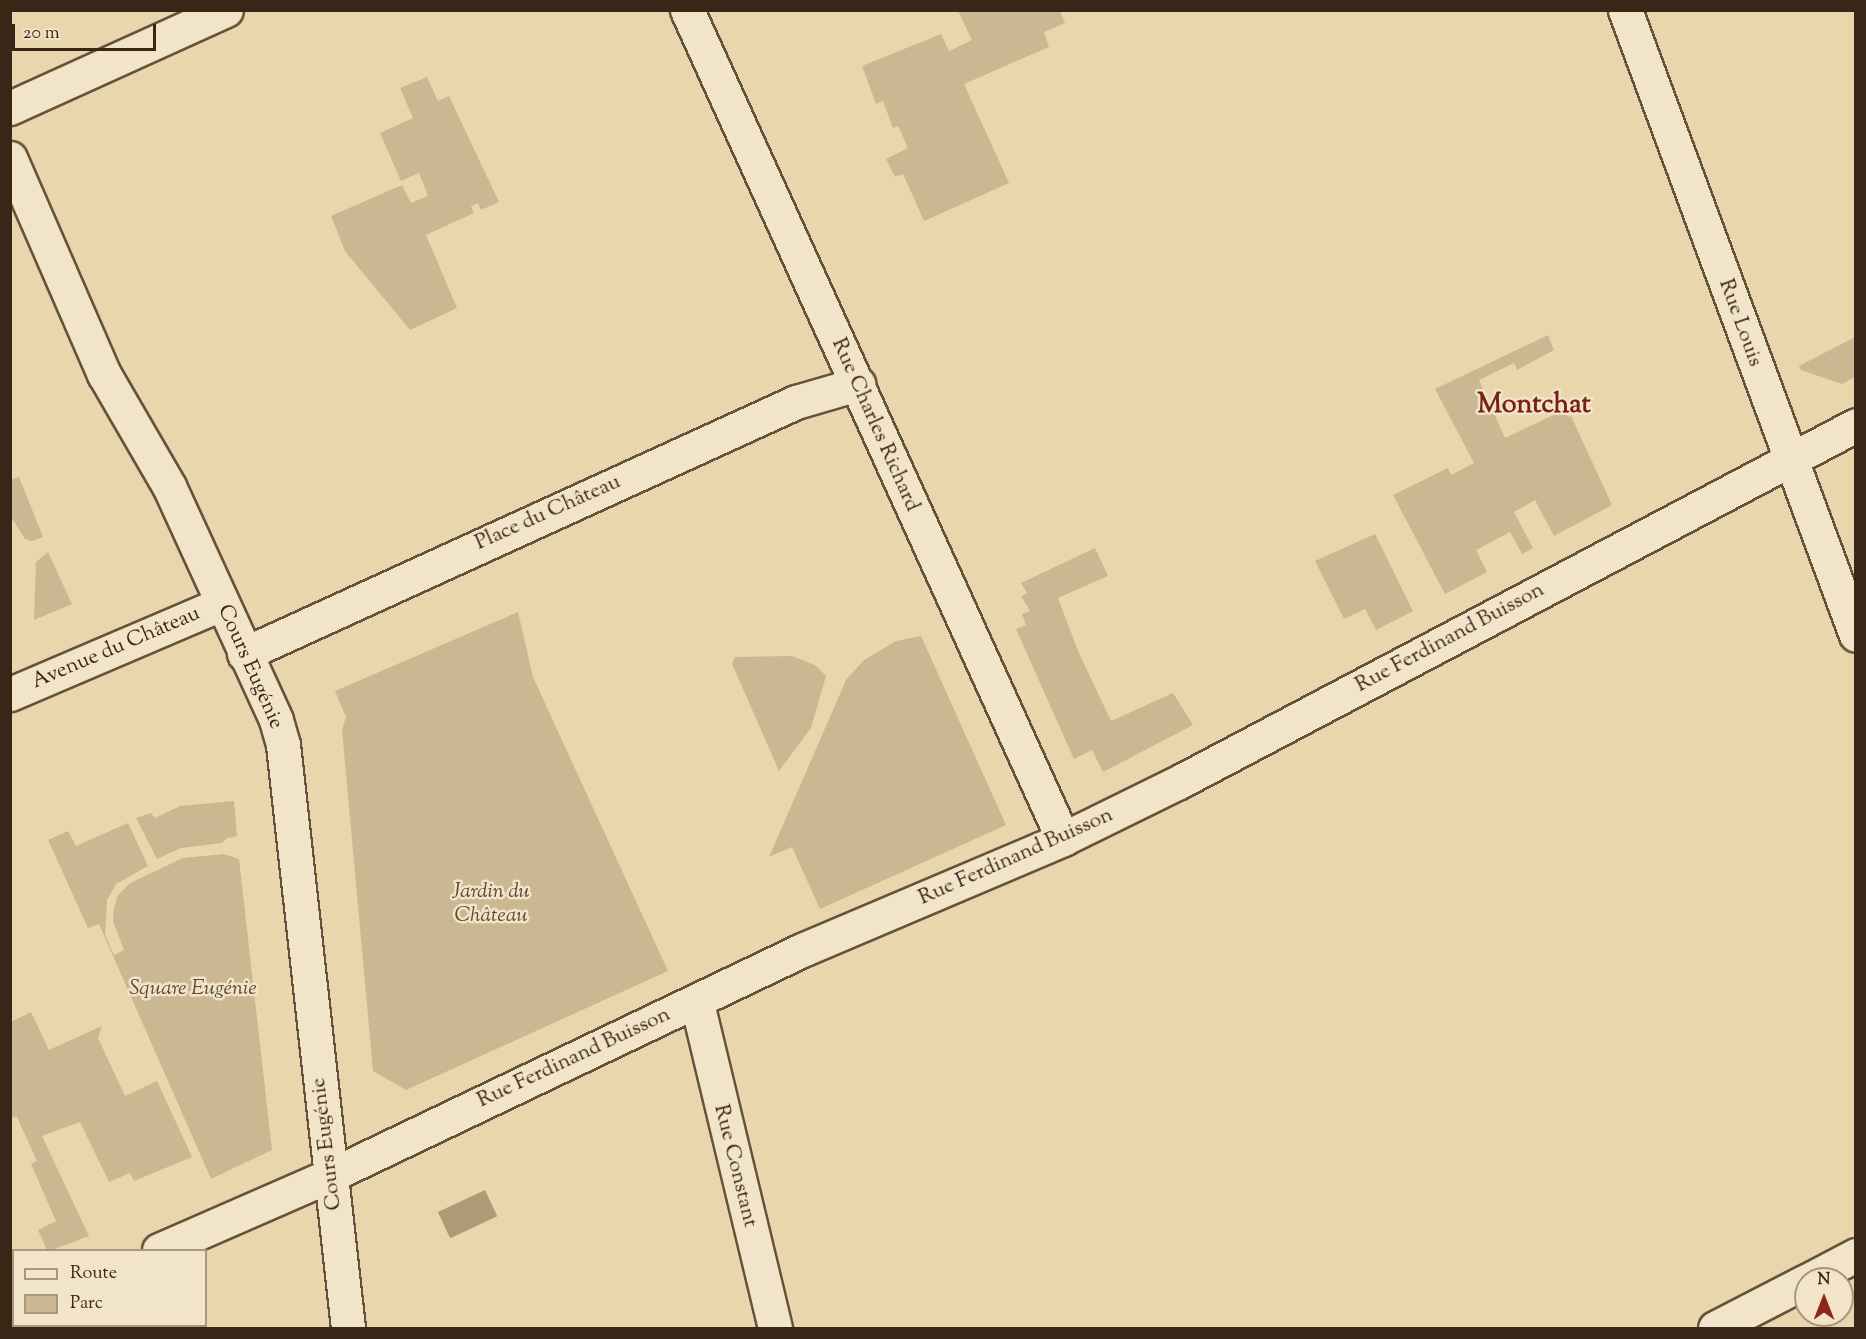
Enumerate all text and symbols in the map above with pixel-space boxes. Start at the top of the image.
scale bar [15,12,159,50]
text: 20 m [23,21,60,47]
street label: Rue Louis [1713,276,1767,370]
street label: Rue Charles Richard [825,334,925,516]
district label: Montchat [1477,390,1591,422]
street label: Place du Château [471,470,625,556]
street label: Rue Ferdinand Buisson [1351,578,1549,698]
street label: Avenue du Château [28,601,204,695]
street label: Cours Eugénie [211,601,289,733]
street label: Rue Ferdinand Buisson [915,803,1117,911]
park label: Jardin du Château [452,879,530,929]
park label: Square Eugénie [129,976,257,1002]
street label: Rue Ferdinand Buisson [474,1002,674,1114]
street label: Cours Eugénie [306,1076,348,1212]
street label: Rue Constant [708,1102,762,1230]
legend [12,1249,207,1327]
text: Route [70,1261,117,1287]
north arrow [1794,1267,1854,1327]
text: N [1818,1269,1830,1292]
text: Parc [70,1291,103,1317]

